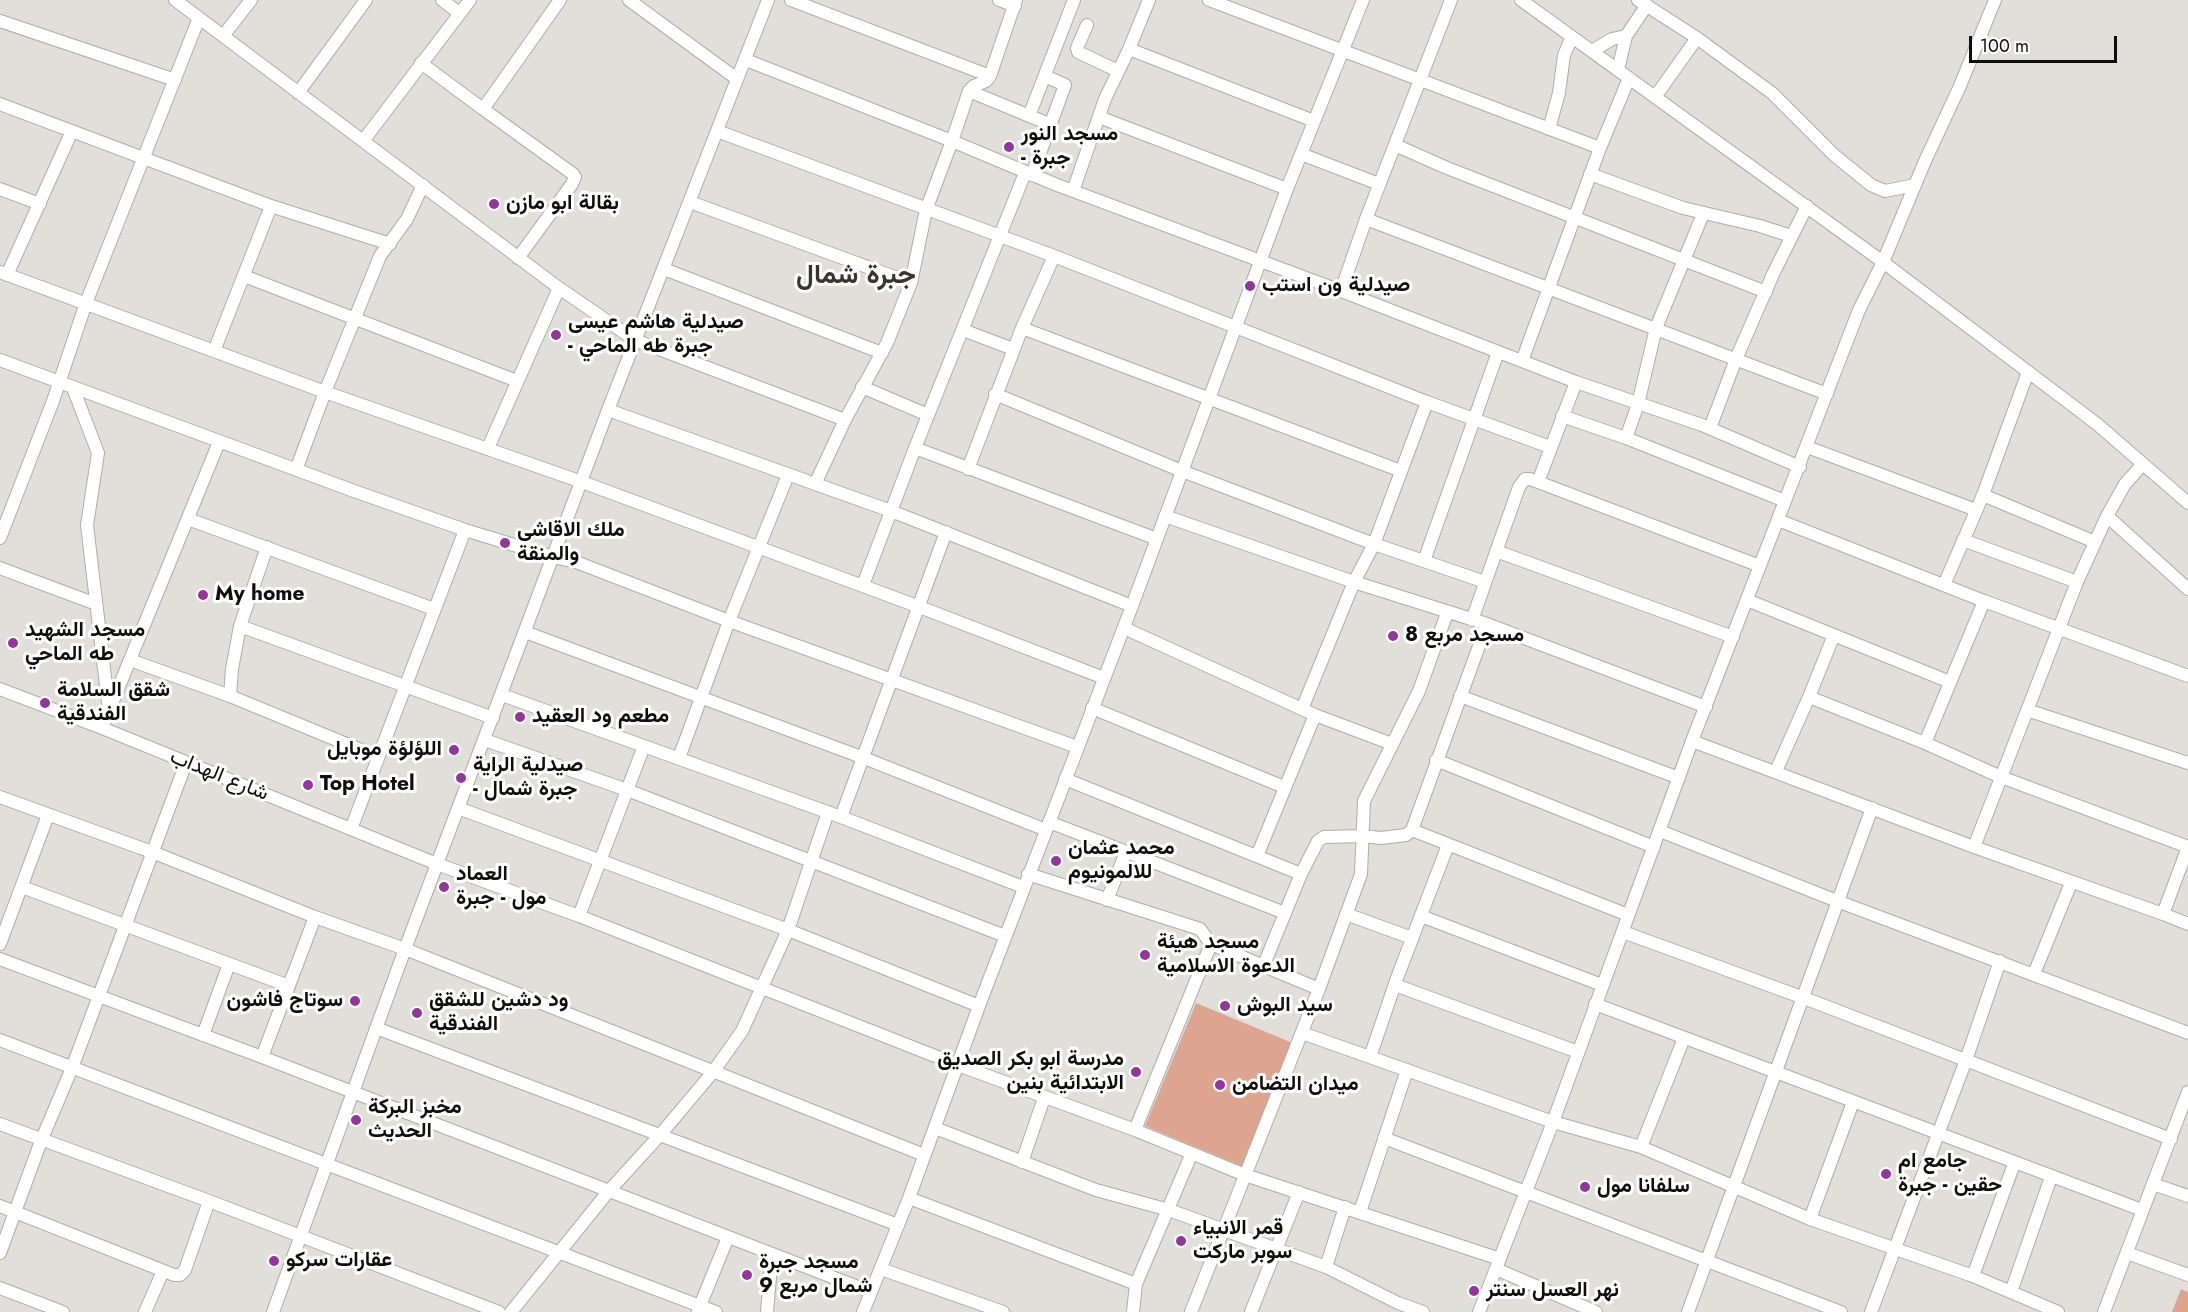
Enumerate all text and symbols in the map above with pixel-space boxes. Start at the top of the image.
scale bar [1972,24,2120,62]
text: 100 m [1980,33,2029,59]
place label: مسجد النور - جبرة [1021,122,1118,172]
marker: مسجد النور - جبرة [1002,140,1016,154]
place label: بقالة ابو مازن [506,191,619,217]
marker: بقالة ابو مازن [487,197,501,211]
district label: جبرة شمال [796,260,916,292]
place label: صيدلية ون استب [1262,273,1410,299]
marker: صيدلية ون استب [1243,279,1257,293]
place label: صيدلية هاشم عيسى - جبرة طه الماحي [568,310,744,360]
marker: صيدلية هاشم عيسى - جبرة طه الماحي [549,328,563,342]
place label: ملك الاقاشي والمنقة [517,518,625,568]
marker: ملك الاقاشي والمنقة [498,536,512,550]
place label: My home [215,582,305,608]
marker: My home [196,588,210,602]
place label: مسجد الشهيد طه الماحي [25,618,145,668]
place label: مسجد مربع 8 [1405,623,1524,649]
marker: مسجد مربع 8 [1386,629,1400,643]
marker: مسجد الشهيد طه الماحي [6,636,20,650]
place label: شقق السلامة الفندقية [57,678,170,728]
marker: شقق السلامة الفندقية [38,696,52,710]
place label: مطعم ود العقيد [532,704,669,730]
marker: مطعم ود العقيد [513,710,527,724]
place label: اللؤلؤة موبايل [327,737,442,763]
marker: اللؤلؤة موبايل [447,743,461,757]
street label: شارع الهداب [166,745,272,807]
place label: صيدلية الراية - جبرة شمال [473,753,583,803]
marker: صيدلية الراية - جبرة شمال [454,771,468,785]
place label: Top Hotel [320,772,415,798]
marker: Top Hotel [301,778,315,792]
place label: محمد عثمان للالمونيوم [1068,836,1175,886]
marker: محمد عثمان للالمونيوم [1049,854,1063,868]
place label: العماد مول - جبرة [456,862,547,912]
marker: العماد مول - جبرة [437,880,451,894]
place label: مسجد هيئة الدعوة الاسلامية [1157,930,1295,980]
marker: مسجد هيئة الدعوة الاسلامية [1138,948,1152,962]
place label: سوتاج فاشون [227,988,343,1014]
place label: ود دشين للشقق الفندقية [429,988,569,1038]
place label: سيد البوش [1237,993,1333,1019]
marker: سوتاج فاشون [348,994,362,1008]
marker: سيد البوش [1218,999,1232,1013]
marker: ود دشين للشقق الفندقية [410,1006,424,1020]
place label: مدرسة ابو بكر الصديق الابتدائية بنين [937,1047,1124,1097]
marker: مدرسة ابو بكر الصديق الابتدائية بنين [1129,1065,1143,1079]
place label: ميدان التضامن [1232,1072,1359,1098]
marker: ميدان التضامن [1213,1078,1227,1092]
place label: مخبز البركة الحديث [368,1095,462,1145]
marker: مخبز البركة الحديث [349,1113,363,1127]
place label: جامع ام حقين - جبرة [1898,1149,2002,1199]
marker: جامع ام حقين - جبرة [1879,1167,1893,1181]
place label: سلفانا مول [1597,1174,1690,1200]
marker: سلفانا مول [1578,1180,1592,1194]
place label: قمر الانبياء سوبر ماركت [1193,1216,1292,1266]
marker: قمر الانبياء سوبر ماركت [1174,1234,1188,1248]
place label: عقارات سركو [286,1248,392,1274]
place label: مسجد جبرة شمال مربع 9 [759,1250,873,1300]
marker: عقارات سركو [267,1254,281,1268]
marker: مسجد جبرة شمال مربع 9 [740,1268,754,1282]
place label: نهر العسل سنتر [1486,1278,1619,1304]
marker: نهر العسل سنتر [1467,1284,1481,1298]

